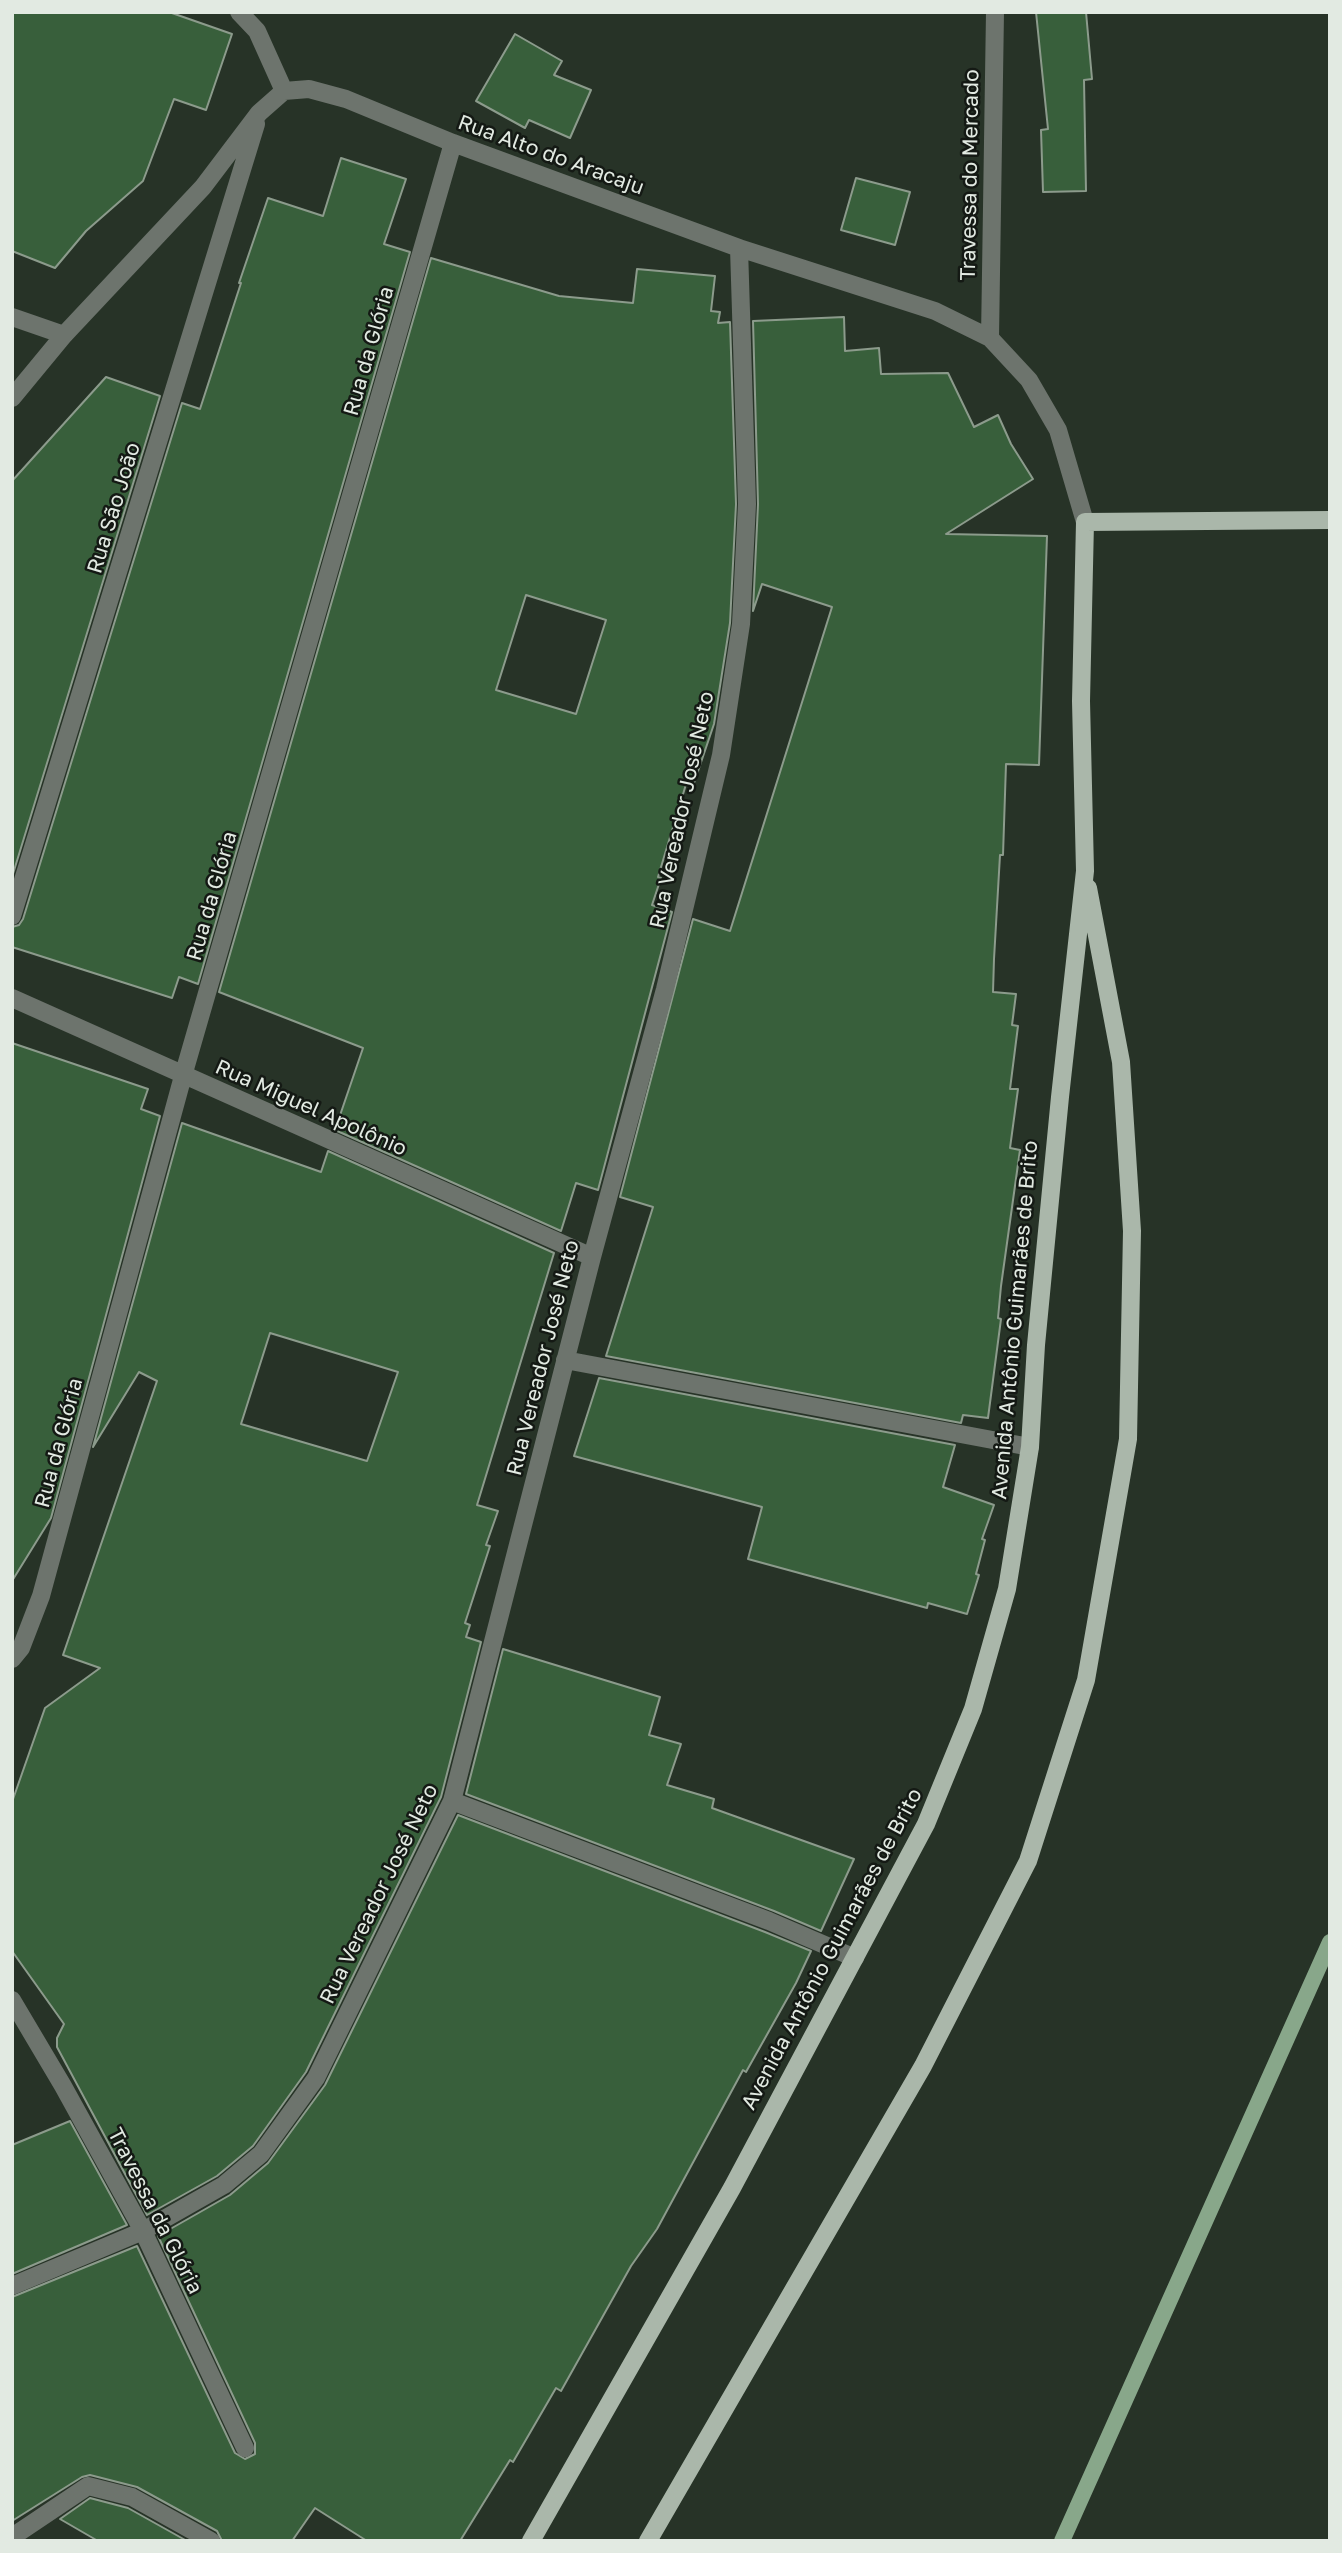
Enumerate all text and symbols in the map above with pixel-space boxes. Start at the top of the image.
street label: Travessa do Mercado [956,69,984,281]
street label: Rua Alto do Aracaju [455,110,647,200]
street label: Rua da Glória [339,283,399,419]
street label: Rua São João [82,440,146,576]
street label: Rua Vereador José Neto [645,689,719,931]
street label: Rua da Glória [182,828,242,964]
street label: Rua Miguel Apolônio [211,1054,411,1162]
street label: Avenida Antônio Guimarães de Brito [987,1139,1043,1501]
street label: Rua Vereador José Neto [502,1238,584,1478]
street label: Rua da Glória [30,1375,88,1511]
street label: Rua Vereador José Neto [315,1780,443,2008]
street label: Avenida Antônio Guimarães de Brito [736,1784,928,2114]
street label: Travessa da Glória [102,2124,208,2298]

